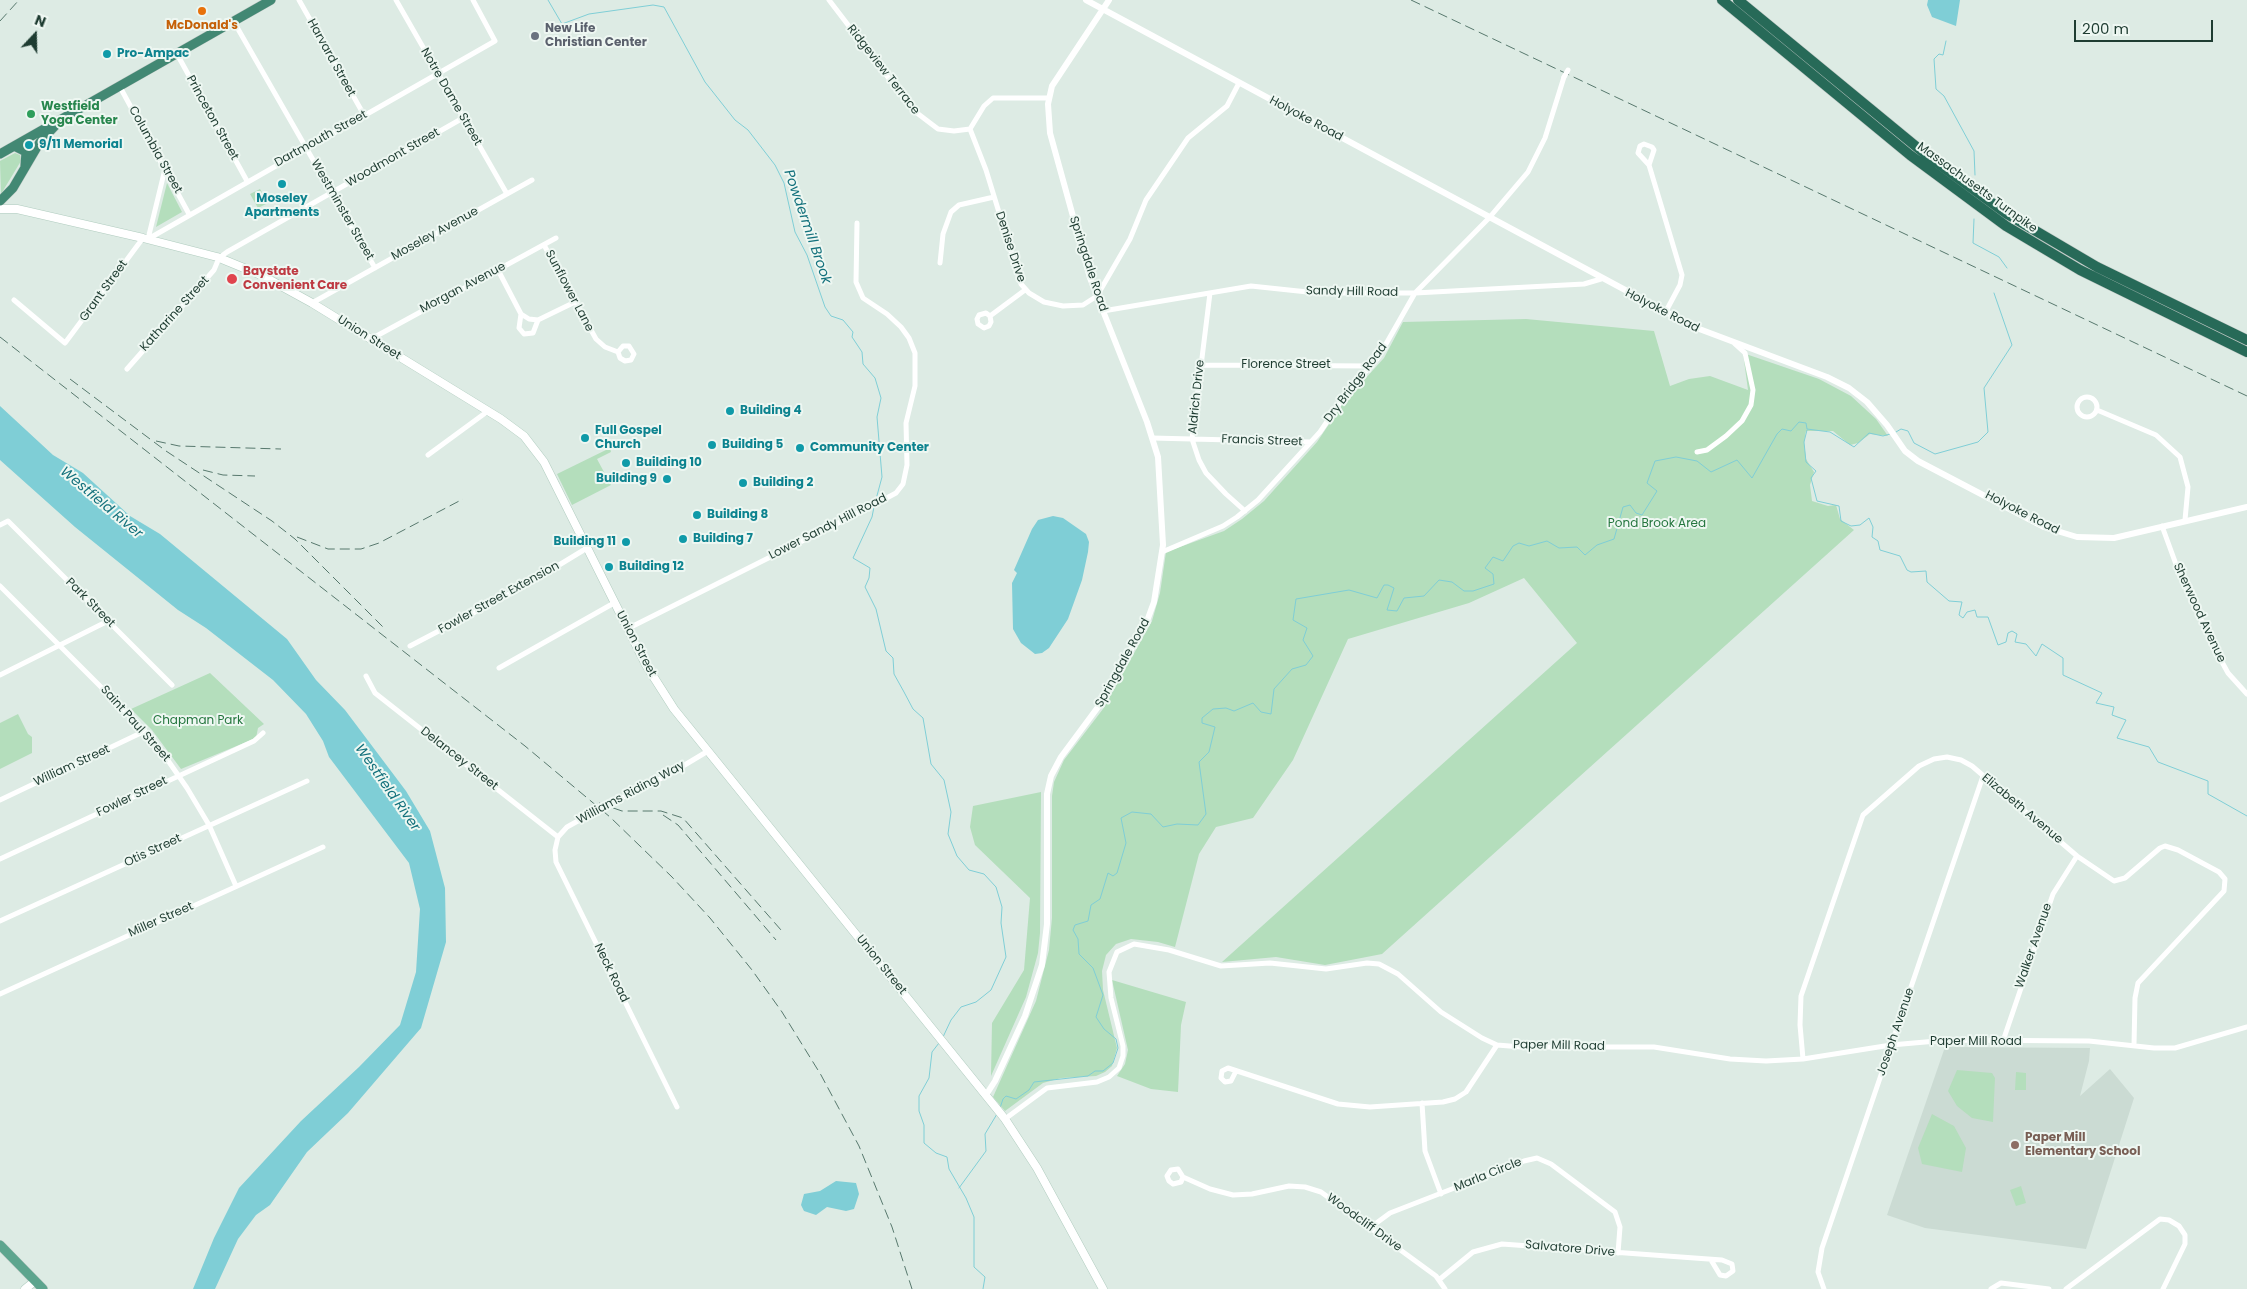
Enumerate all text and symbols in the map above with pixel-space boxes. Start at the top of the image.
marker: McDonald's [196,5,208,17]
north arrow [10,10,60,60]
text: N [32,10,49,32]
scale bar [2077,10,2216,42]
street label: Harvard Street [304,17,358,99]
text: 200 m [2082,18,2129,39]
place label: McDonald's [166,19,238,33]
place label: New Life Christian Center [545,22,647,50]
street label: Ridgeview Terrace [844,22,922,118]
marker: New Life Christian Center [529,30,541,42]
street label: Notre Dame Street [417,46,485,148]
place label: Pro-Ampac [117,47,189,61]
marker: Pro-Ampac [101,48,113,60]
street label: Princeton Street [183,73,241,163]
street label: Holyoke Road [1267,94,1345,144]
place label: Westfield Yoga Center [41,100,118,128]
street label: Columbia Street [125,104,185,196]
marker: Westfield Yoga Center [25,108,37,120]
street label: Dartmouth Street [272,108,370,170]
street label: Woodmont Street [344,125,442,191]
place label: 9/11 Memorial [39,138,123,152]
marker: 9/11 Memorial [23,139,35,151]
street label: Massachusetts Turnpike [1914,140,2040,236]
street label: Westminster Street [307,157,377,263]
water label: Powdermill Brook [780,168,834,286]
marker: Moseley Apartments [276,178,288,190]
place label: Moseley Apartments [245,192,319,220]
street label: Moseley Avenue [389,204,481,264]
street label: Denise Drive [992,210,1028,284]
street label: Springdale Road [1066,215,1110,313]
street label: Sunflower Lane [541,248,597,334]
street label: Grant Street [77,258,131,324]
street label: Morgan Avenue [418,259,508,317]
place label: Baystate Convenient Care [243,265,347,293]
marker: Baystate Convenient Care [225,272,239,286]
street label: Katharine Street [137,273,213,355]
street label: Sandy Hill Road [1306,284,1398,300]
street label: Holyoke Road [1622,286,1702,336]
street label: Union Street [334,313,404,363]
street label: Dry Bridge Road [1321,340,1391,426]
street label: Florence Street [1241,358,1331,372]
street label: Aldrich Drive [1186,359,1208,435]
place label: Building 4 [740,404,802,418]
marker: Building 4 [724,405,736,417]
place label: Full Gospel Church [595,424,662,452]
marker: Full Gospel Church [579,432,591,444]
street label: Francis Street [1221,432,1303,450]
place label: Building 5 [722,438,783,452]
marker: Building 5 [706,439,718,451]
place label: Community Center [810,441,929,455]
marker: Community Center [794,442,806,454]
place label: Building 10 [636,456,702,470]
marker: Building 10 [620,457,632,469]
water label: Westfield River [56,464,146,542]
place label: Building 9 [596,472,657,486]
marker: Building 9 [661,473,673,485]
place label: Building 2 [753,476,813,490]
marker: Building 2 [737,477,749,489]
street label: Holyoke Road [1982,488,2062,538]
street label: Lower Sandy Hill Road [767,491,889,563]
place label: Building 8 [707,508,768,522]
marker: Building 8 [691,509,703,521]
park label: Pond Brook Area [1608,517,1706,531]
place label: Building 7 [693,532,753,546]
marker: Building 7 [677,533,689,545]
place label: Building 11 [553,535,616,549]
marker: Building 11 [620,536,632,548]
street label: Fowler Street Extension [436,559,562,637]
place label: Building 12 [619,560,684,574]
marker: Building 12 [603,561,615,573]
street label: Sherwood Avenue [2170,561,2228,665]
street label: Park Street [62,575,118,631]
street label: Union Street [613,609,659,679]
street label: Springdale Road [1093,616,1153,710]
street label: Saint Paul Street [97,683,173,765]
park label: Chapman Park [153,714,243,728]
street label: Delancey Street [417,724,501,794]
water label: Westfield River [351,741,423,835]
street label: William Street [32,742,112,790]
street label: Williams Riding Way [574,758,688,828]
street label: Elizabeth Avenue [1978,771,2066,847]
street label: Fowler Street [94,774,170,820]
street label: Otis Street [122,832,184,870]
street label: Miller Street [126,899,196,941]
street label: Walker Avenue [2013,902,2055,990]
street label: Union Street [853,932,909,998]
street label: Neck Road [591,941,631,1005]
street label: Joseph Avenue [1874,986,1918,1078]
street label: Paper Mill Road [1930,1035,2022,1049]
street label: Paper Mill Road [1513,1038,1605,1054]
place label: Paper Mill Elementary School [2025,1131,2140,1159]
marker: Paper Mill Elementary School [2009,1139,2021,1151]
street label: Marla Circle [1452,1155,1524,1195]
street label: Woodcliff Drive [1324,1191,1404,1255]
street label: Salvatore Drive [1524,1238,1616,1260]

